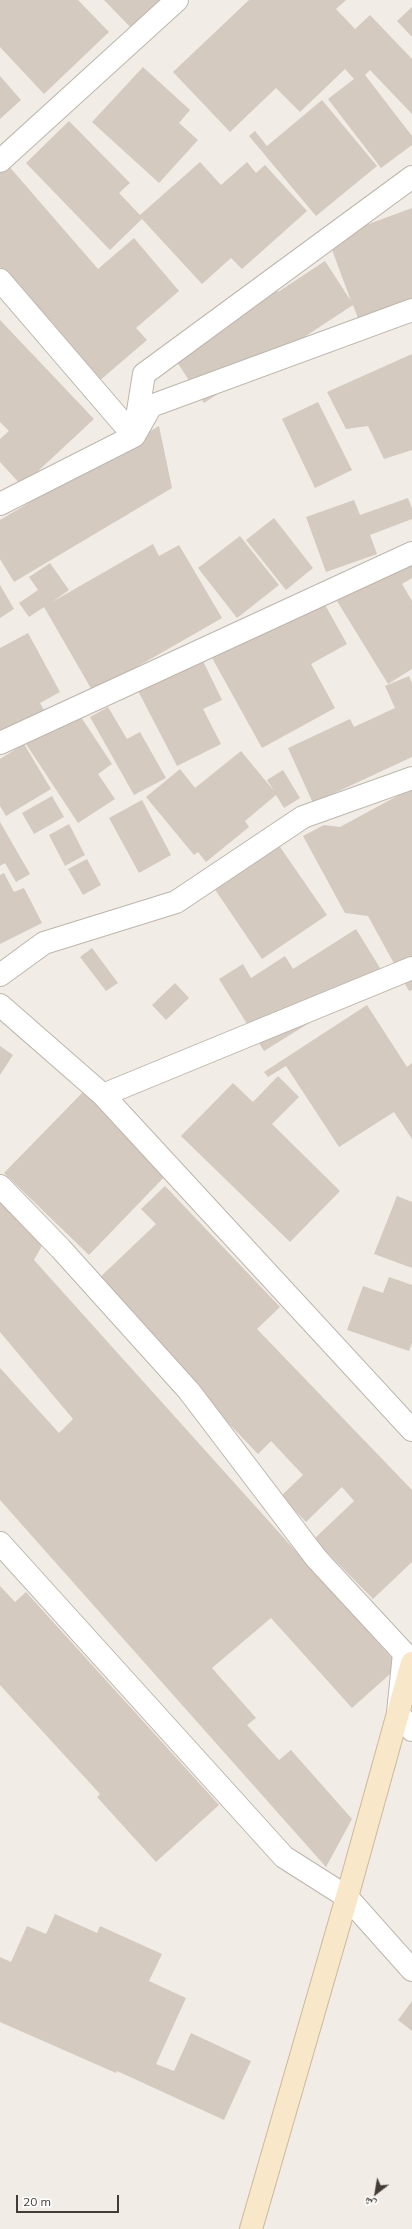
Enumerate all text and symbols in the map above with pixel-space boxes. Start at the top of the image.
north arrow [356,2173,396,2213]
scale bar [18,2187,121,2213]
text: 20 m [23,2194,51,2209]
text: ش [361,2194,378,2212]

